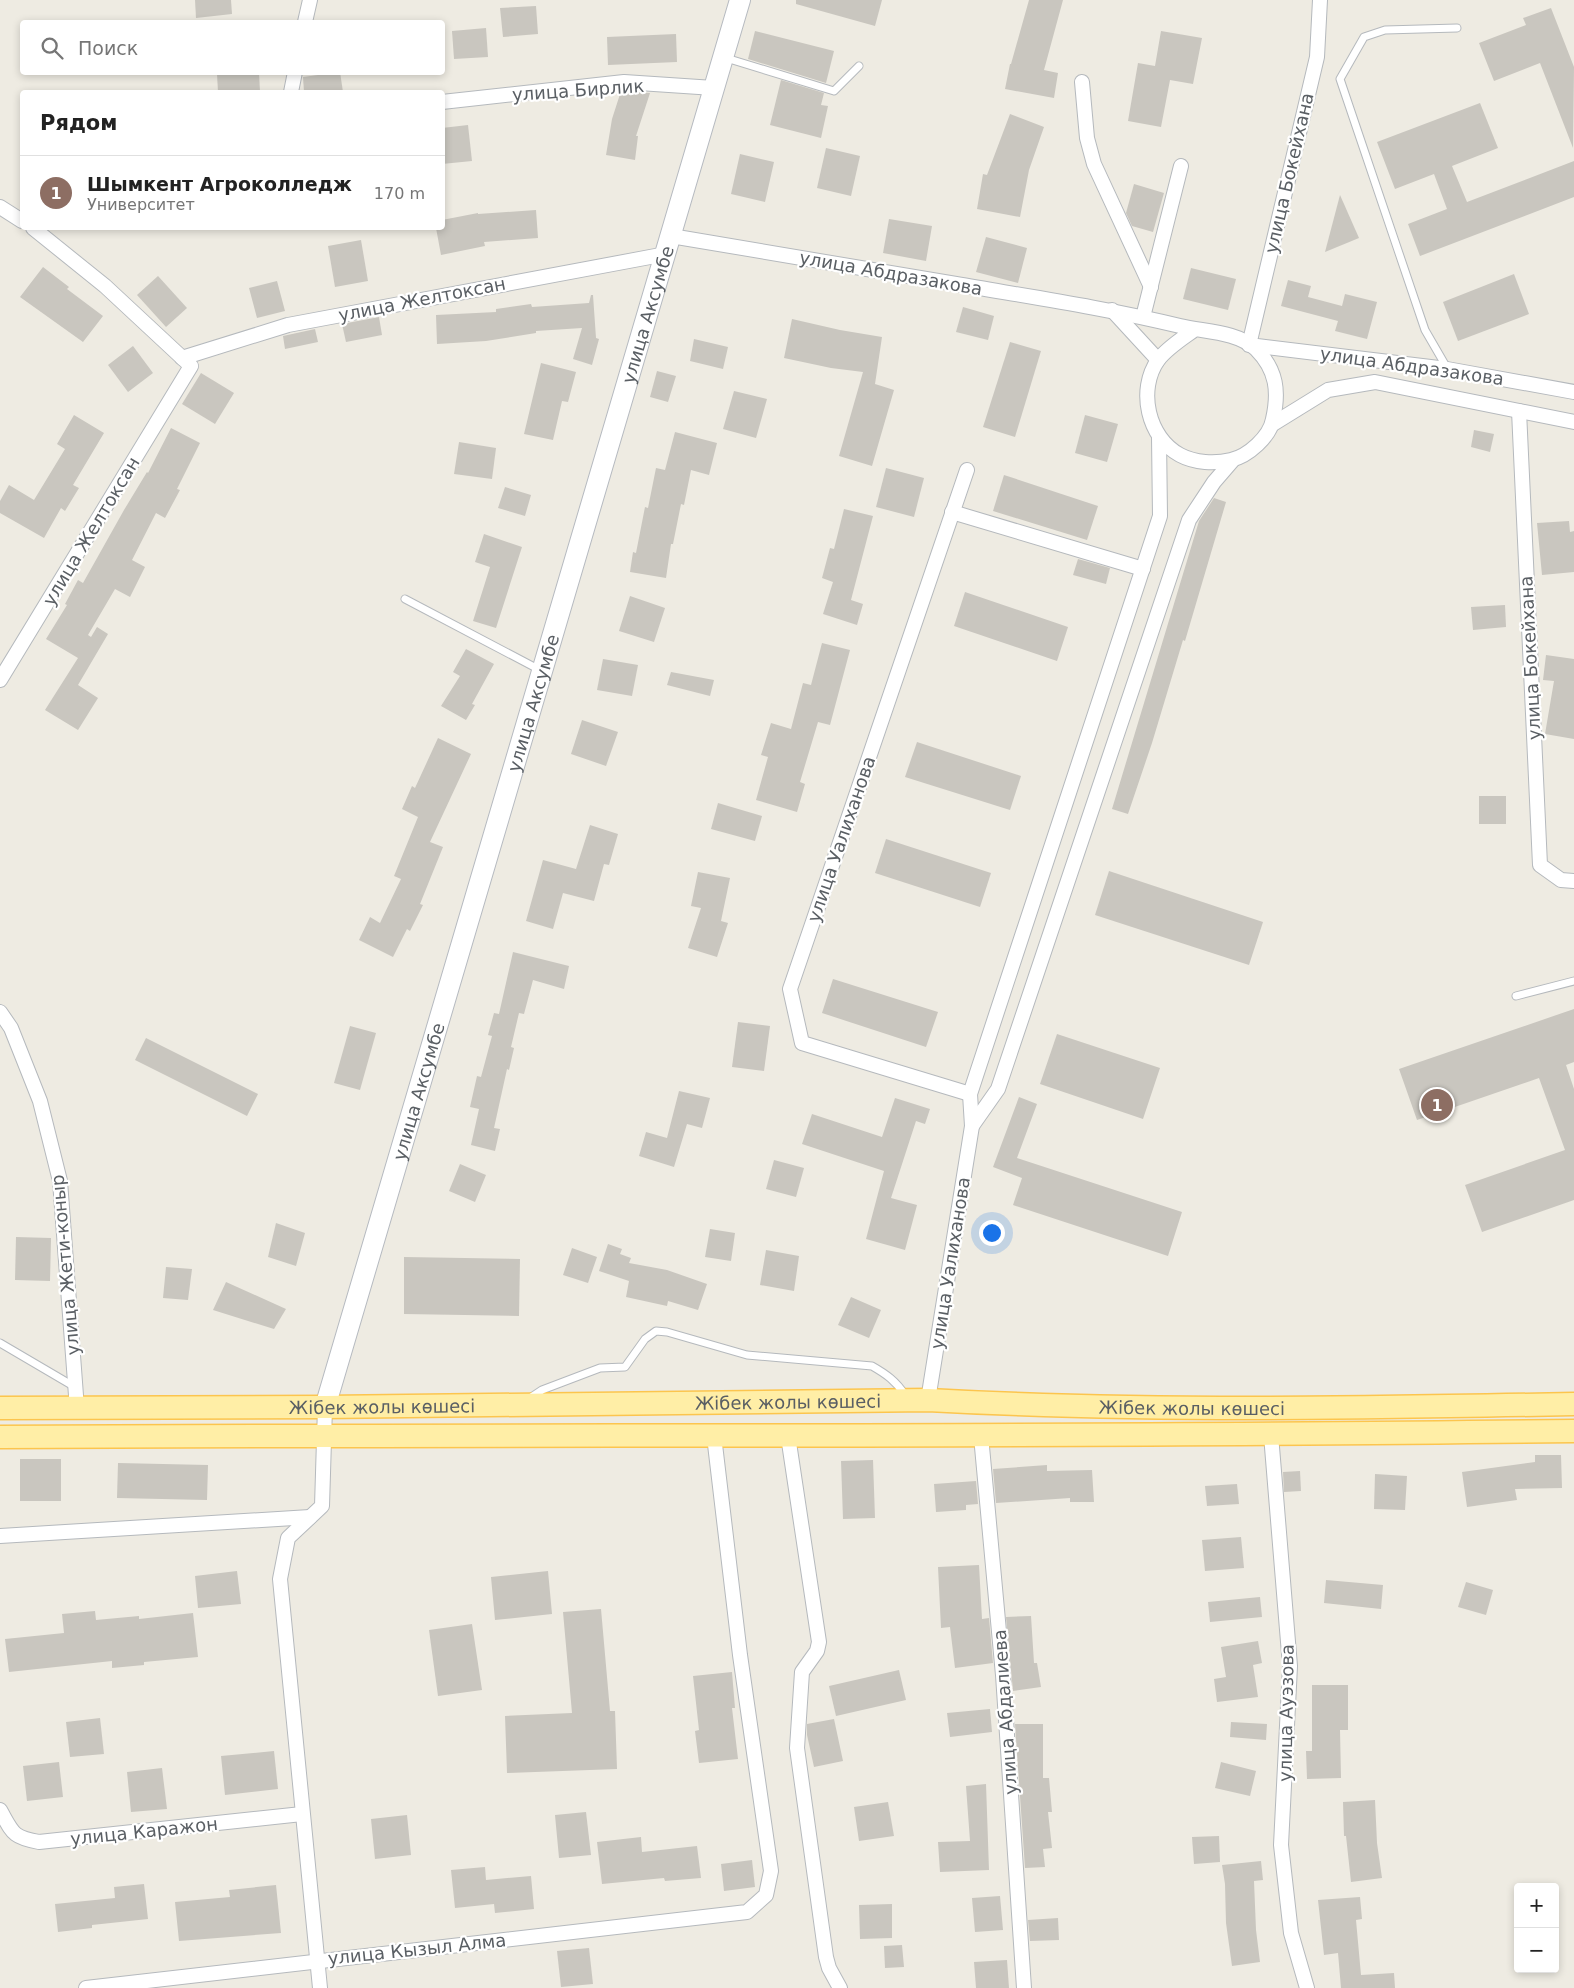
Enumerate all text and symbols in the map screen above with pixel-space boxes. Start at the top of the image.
search box [20,20,445,75]
icon: search [38,34,66,62]
text: Поиск [78,37,138,59]
street label: улица Бирлик [511,75,645,105]
street label: улица Бокейхана [1260,91,1318,255]
text: Рядом [40,111,117,135]
text: Шымкент Агроколледж [87,173,352,195]
text: 1 [50,184,62,203]
text: 170 m [374,184,425,203]
text: Университет [87,195,195,214]
street label: улица Аксумбе [617,243,677,386]
street label: улица Абдразакова [798,247,984,299]
street label: улица Желтоксан [337,272,507,326]
street label: улица Абдразакова [1319,343,1505,389]
street label: улица Желтоксан [38,453,144,609]
street label: улица Бокейхана [1515,575,1545,741]
street label: улица Аксумбе [502,632,563,774]
street label: улица Уалиханова [803,753,879,925]
street label: улица Аксумбе [388,1020,448,1163]
pin: 1 [1421,1086,1453,1124]
street label: улица Жети-коныр [47,1174,83,1356]
street label: улица Уалиханова [926,1175,974,1351]
your location [979,1220,1005,1246]
street label: Жібек жолы көшесі [695,1390,881,1413]
street label: Жібек жолы көшесі [289,1395,475,1418]
street label: Жібек жолы көшесі [1098,1396,1285,1419]
street label: улица Абдалиева [989,1629,1021,1795]
street label: улица Ауэзова [1274,1644,1298,1782]
street label: улица Каражон [69,1813,219,1849]
map controls [1514,1883,1559,1973]
button: + [1514,1883,1559,1928]
button: − [1514,1928,1559,1973]
street label: улица Кызыл Алма [327,1929,507,1969]

